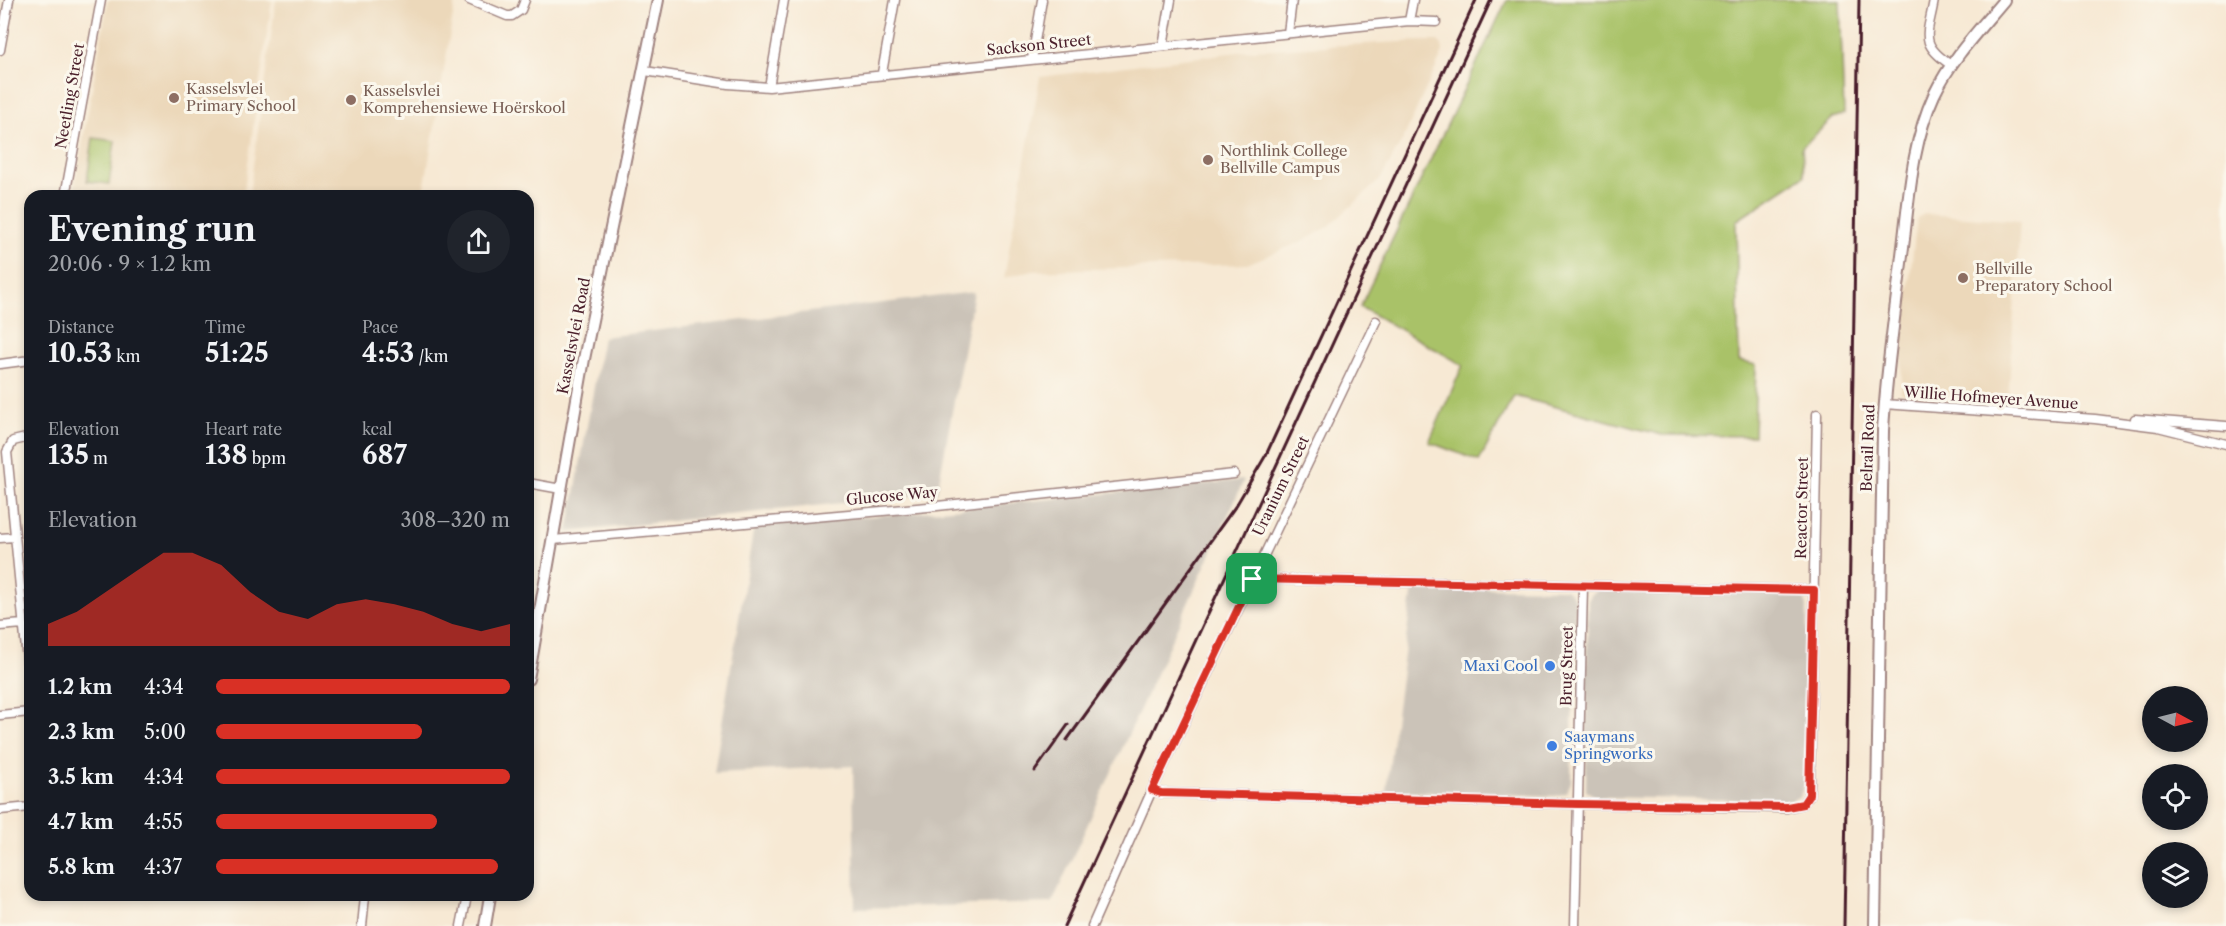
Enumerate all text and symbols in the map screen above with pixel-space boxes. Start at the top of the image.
street label: Sackson Street [986,29,1093,59]
street label: Neetling Street [51,41,88,150]
place label: Kasselsvlei Primary School [186,79,297,115]
place label: Kasselsvlei Komprehensiewe Hoërskool [363,81,566,117]
marker: Kasselsvlei Primary School [167,91,181,105]
marker: Kasselsvlei Komprehensiewe Hoërskool [344,93,358,107]
place label: Northlink College Bellville Campus [1220,141,1347,177]
marker: Northlink College Bellville Campus [1201,153,1215,167]
text: Evening run [48,209,256,250]
button: share [447,210,510,273]
text: 20:06 · 9 × 1.2 km [48,252,211,276]
place label: Bellville Preparatory School [1975,259,2113,295]
marker: Bellville Preparatory School [1956,271,1970,285]
street label: Kasselsvlei Road [553,276,594,396]
text: Distance [48,317,114,337]
text: Time [205,317,245,337]
text: Pace [362,317,398,337]
text: 10.53 [48,337,112,369]
text: 51:25 [205,337,268,369]
text: 4:53 [362,337,414,369]
text: km [112,346,140,366]
text: /km [414,346,448,366]
street label: Willie Hofmeyer Avenue [1902,382,2079,413]
street label: Belrail Road [1856,404,1879,492]
text: Elevation [48,419,119,439]
text: Heart rate [205,419,282,439]
text: kcal [362,419,392,439]
street label: Uranium Street [1248,432,1313,539]
text: 135 [48,439,89,471]
text: 138 [205,439,247,471]
text: 687 [362,439,407,471]
text: m [89,448,108,468]
text: bpm [247,448,286,468]
street label: Reactor Street [1791,456,1812,559]
street label: Glucose Way [845,482,939,509]
text: Elevation [48,508,137,532]
text: 308–320 m [400,508,510,532]
pin [1226,553,1277,604]
icon: arrive [1235,562,1268,595]
street label: Brug Street [1556,625,1577,706]
place label: Maxi Cool [1463,656,1539,675]
marker: Maxi Cool [1543,659,1557,673]
text: 1.2 km [48,675,112,699]
text: 4:34 [144,675,184,699]
north arrow [2142,686,2208,752]
map controls [2142,686,2208,908]
text: 2.3 km [48,720,115,744]
text: 5:00 [144,720,186,744]
place label: Saaymans Springworks [1564,727,1653,763]
marker: Saaymans Springworks [1545,739,1559,753]
button: locate [2142,764,2208,830]
text: 3.5 km [48,765,114,789]
text: 4:34 [144,765,184,789]
text: 4.7 km [48,810,114,834]
text: 4:55 [144,810,183,834]
button: layers [2142,842,2208,908]
text: 5.8 km [48,855,115,879]
text: 4:37 [144,855,182,879]

